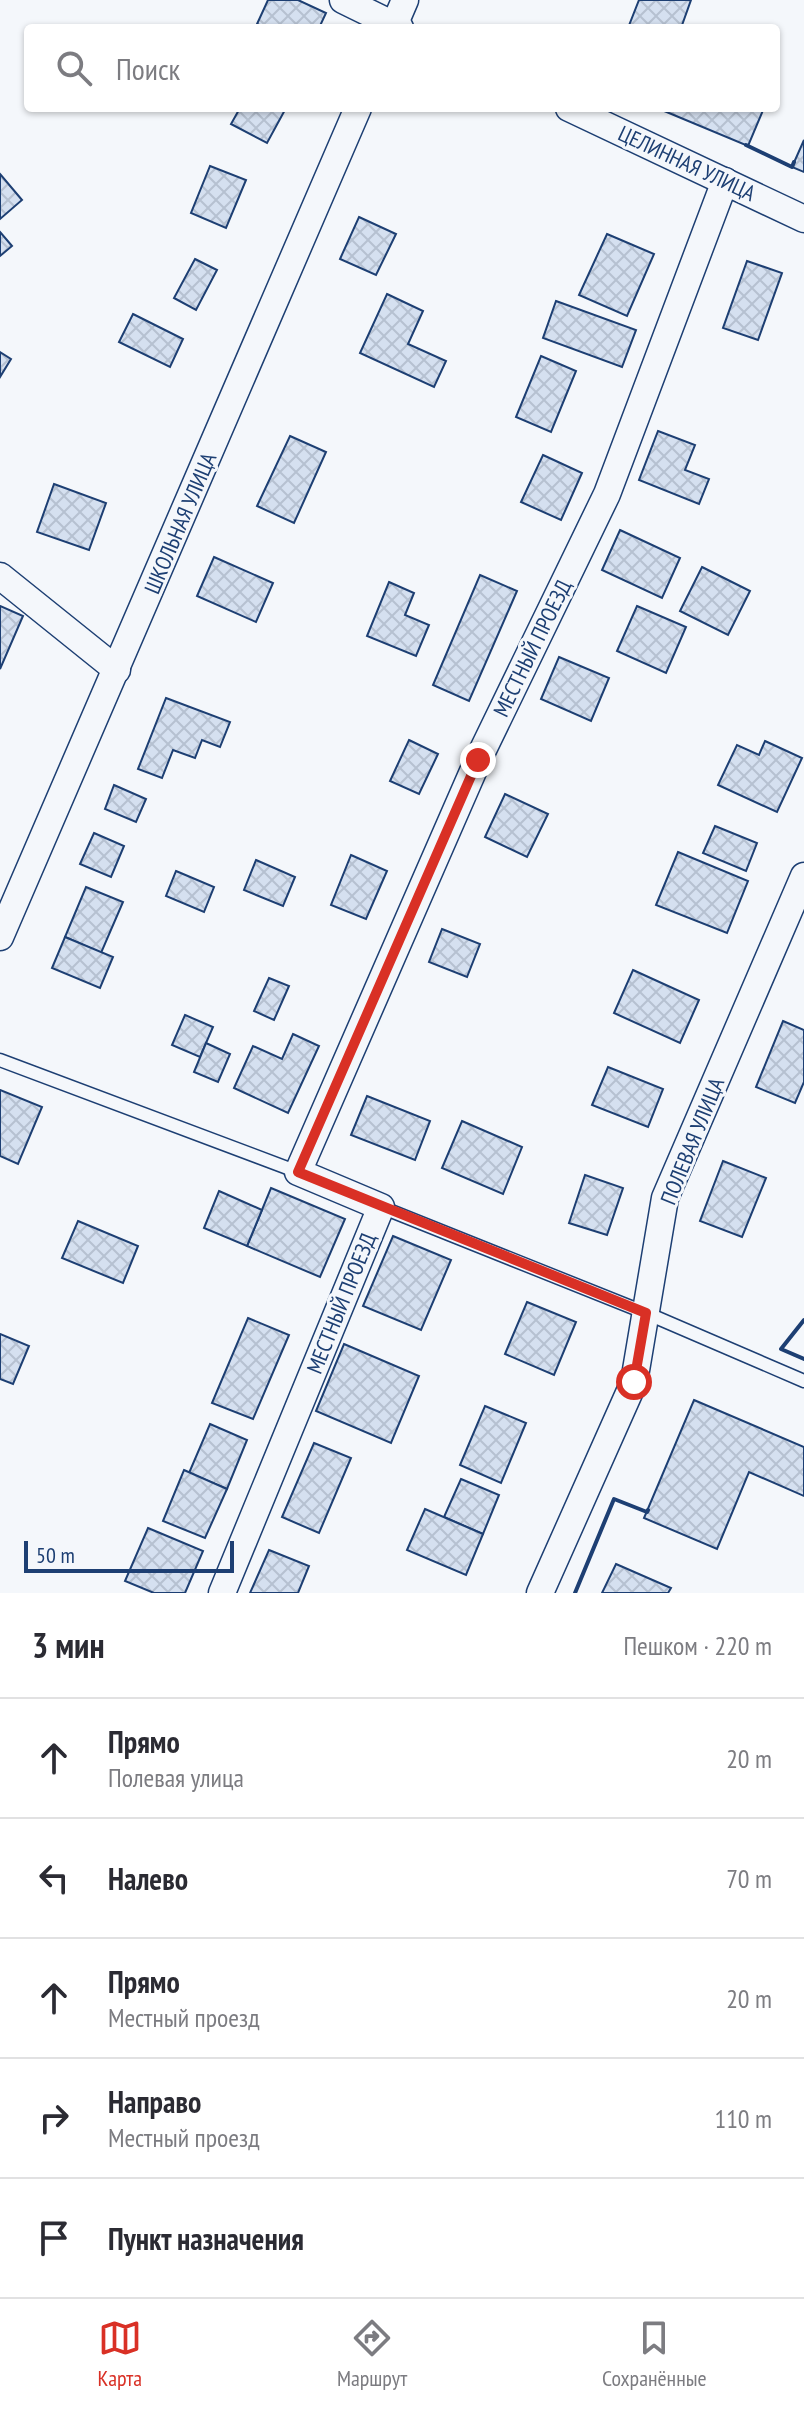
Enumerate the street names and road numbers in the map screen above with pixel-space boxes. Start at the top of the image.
street label: ЦЕЛИННАЯ УЛИЦА [614,119,761,207]
street label: ШКОЛЬНАЯ УЛИЦА [138,448,223,598]
street label: МЕСТНЫЙ ПРОЕЗД [487,575,577,721]
street label: ПОЛЕВАЯ УЛИЦА [654,1073,730,1209]
street label: МЕСТНЫЙ ПРОЕЗД [300,1229,382,1377]

